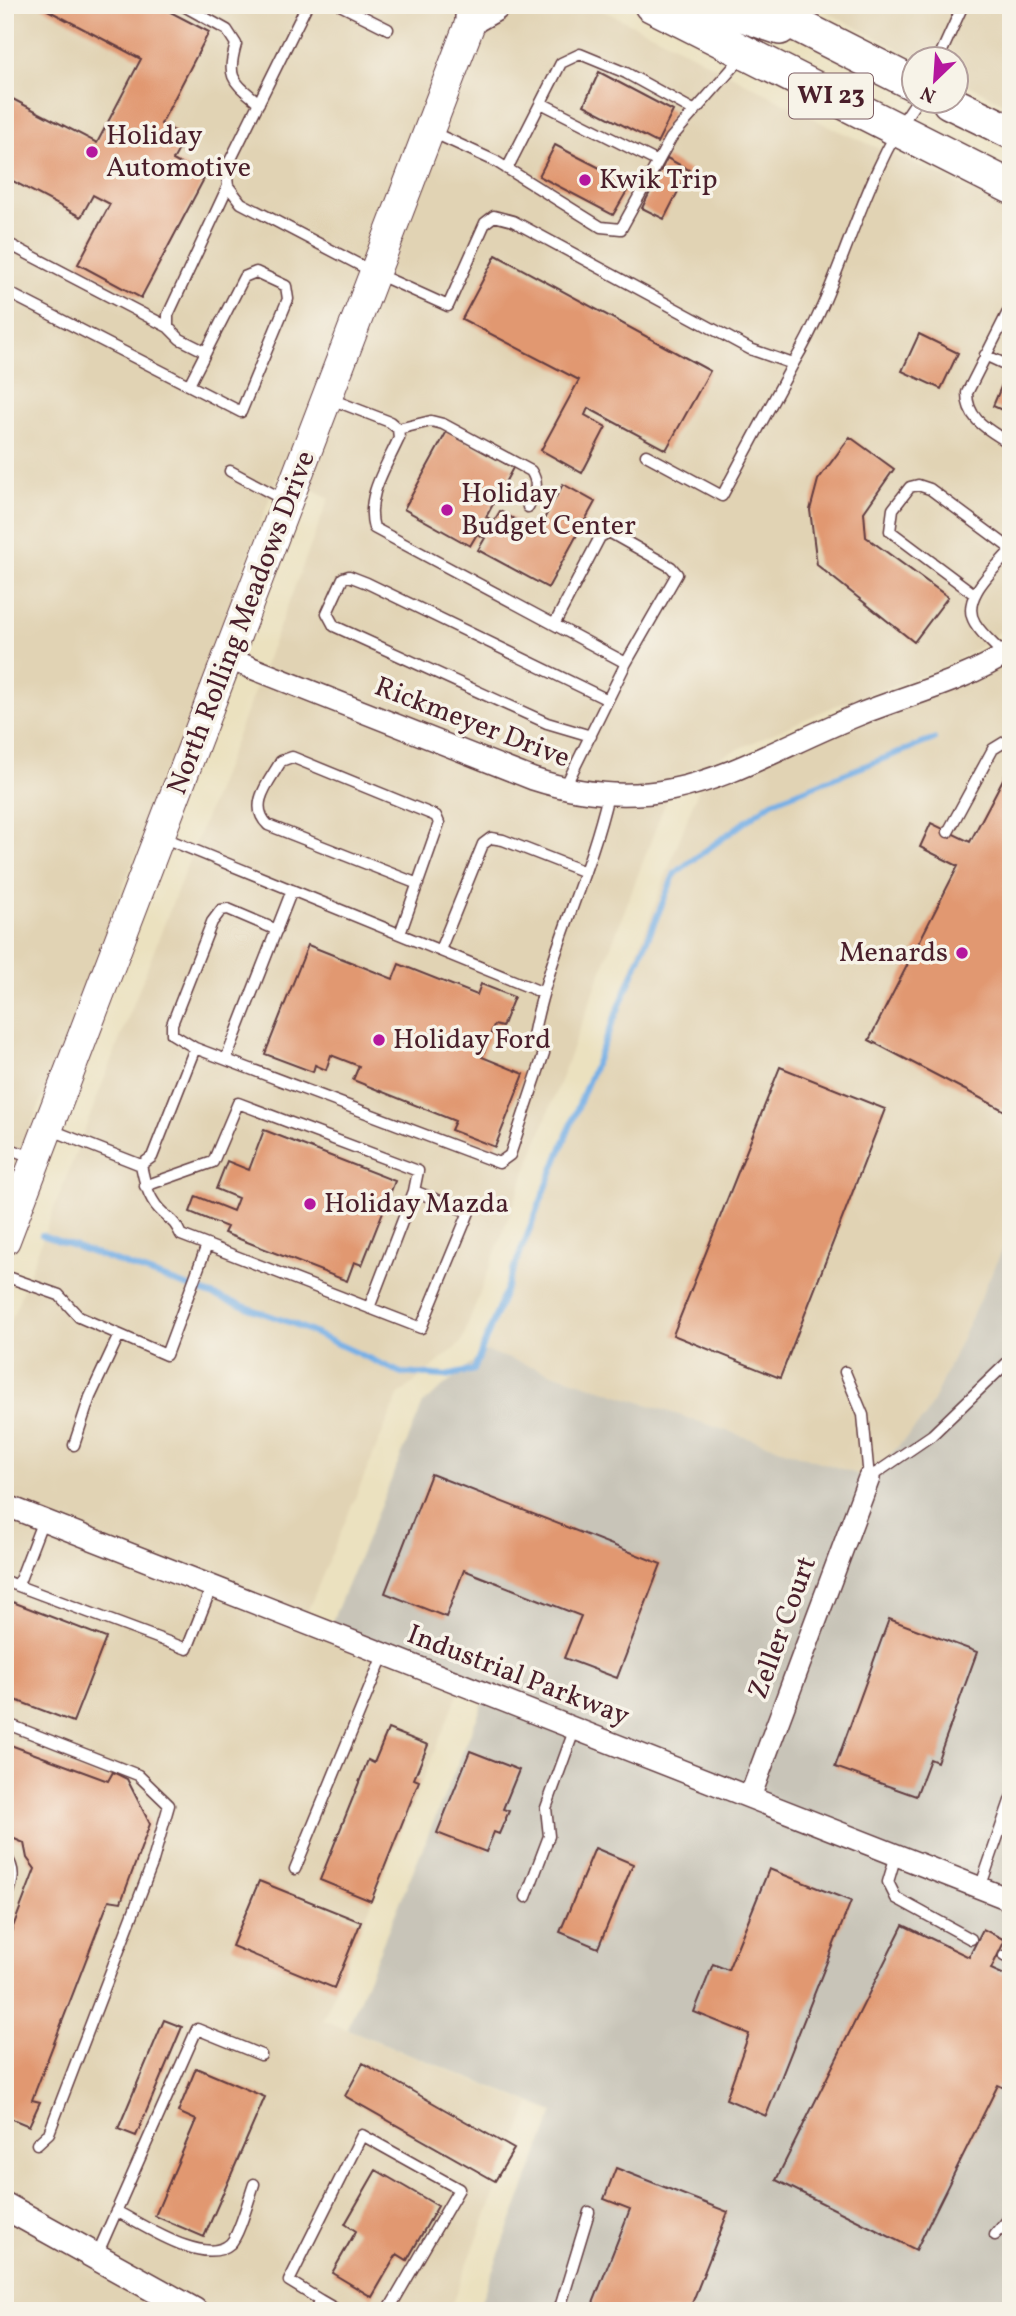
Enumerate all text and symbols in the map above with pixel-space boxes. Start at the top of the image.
north arrow [900,46,970,116]
road number: WI 23 [789,74,873,118]
text: N [917,79,940,108]
place label: Holiday Automotive [106,117,251,188]
marker: Holiday Automotive [84,144,100,160]
place label: Kwik Trip [599,161,718,200]
marker: Kwik Trip [577,172,593,188]
street label: North Rolling Meadows Drive [158,445,326,801]
place label: Holiday Budget Center [461,475,636,546]
marker: Holiday Budget Center [439,502,455,518]
street label: Rickmeyer Drive [369,668,575,778]
place label: Menards [839,934,948,973]
marker: Menards [954,945,970,961]
place label: Holiday Ford [393,1021,551,1060]
marker: Holiday Ford [371,1032,387,1048]
place label: Holiday Mazda [324,1185,509,1224]
marker: Holiday Mazda [302,1196,318,1212]
street label: Zeller Court [739,1551,827,1705]
street label: Industrial Parkway [401,1616,635,1736]

